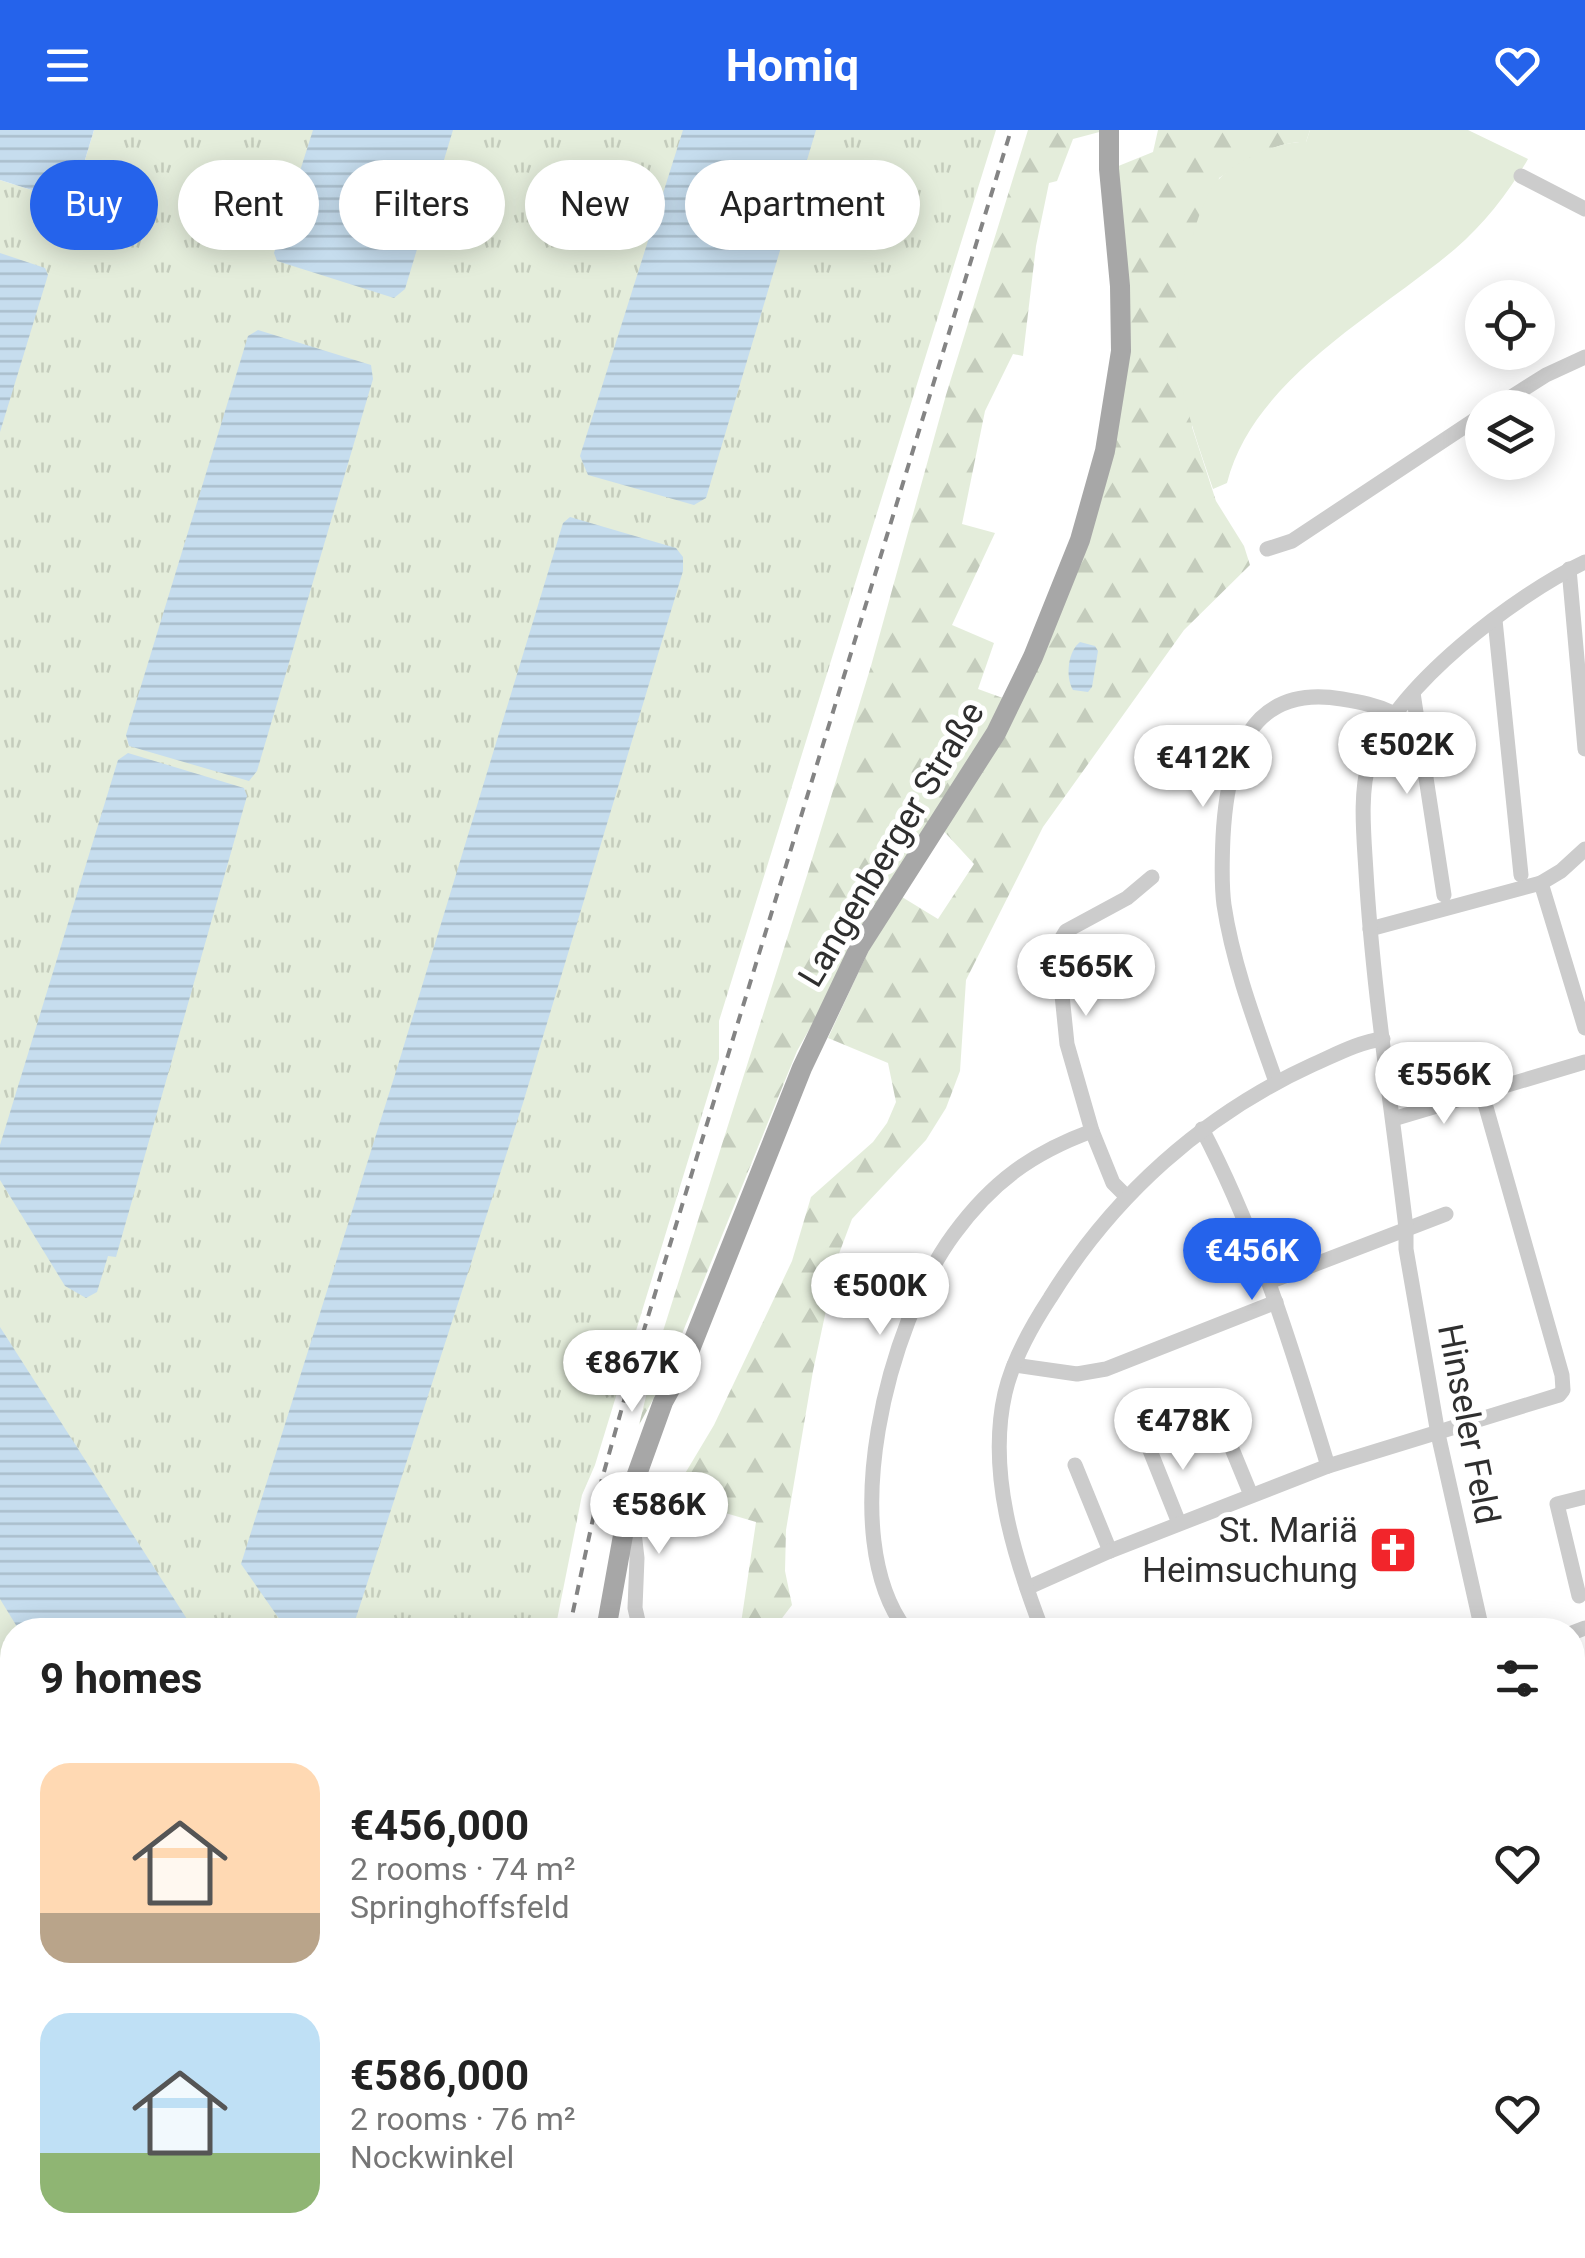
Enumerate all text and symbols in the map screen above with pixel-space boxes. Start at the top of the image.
icon: menu [40,38,95,93]
icon: heart [1490,38,1545,93]
text: Homiq [726,39,859,92]
chip: Buy [30,160,158,250]
chip: Rent [178,160,319,250]
chip: Filters [339,160,505,250]
chip: New [525,160,665,250]
chip: Apartment [685,160,920,250]
map controls [1465,280,1555,480]
button: locate [1465,280,1555,370]
button: layers [1465,390,1555,480]
street label: Langenberger Straße [790,694,993,994]
pin: €502K [1337,712,1477,797]
pin: €412K [1133,725,1273,810]
text: €502K [1360,725,1454,763]
text: €412K [1156,738,1250,776]
pin: €565K [1016,934,1156,1019]
text: €565K [1039,947,1133,985]
pin: €556K [1374,1042,1514,1127]
text: €556K [1397,1055,1491,1093]
pin: €456K [1182,1218,1322,1303]
text: €456K [1205,1231,1299,1269]
pin: €500K [810,1253,950,1338]
text: €500K [833,1266,927,1304]
street label: Hinseler Feld [1429,1321,1508,1528]
pin: €867K [562,1330,702,1415]
text: €867K [585,1343,679,1381]
pin: €478K [1113,1388,1253,1473]
text: €478K [1136,1401,1230,1439]
pin: €586K [589,1472,729,1557]
text: €586K [612,1485,706,1523]
place label: St. Mariä Heimsuchung [1142,1510,1358,1591]
church icon: St. Mariä Heimsuchung [1367,1524,1419,1576]
icon: filters [1490,1651,1545,1706]
text: 9 homes [40,1654,202,1703]
text: €456,000 [350,1801,529,1850]
icon: home [120,1803,240,1923]
icon: heart [1490,1836,1545,1891]
text: 2 rooms · 74 m² [350,1850,575,1888]
text: Springhoffsfeld [350,1888,569,1926]
text: €586,000 [350,2051,529,2100]
icon: home [120,2053,240,2173]
icon: heart [1490,2086,1545,2141]
text: 2 rooms · 76 m² [350,2100,575,2138]
text: Nockwinkel [350,2138,514,2176]

